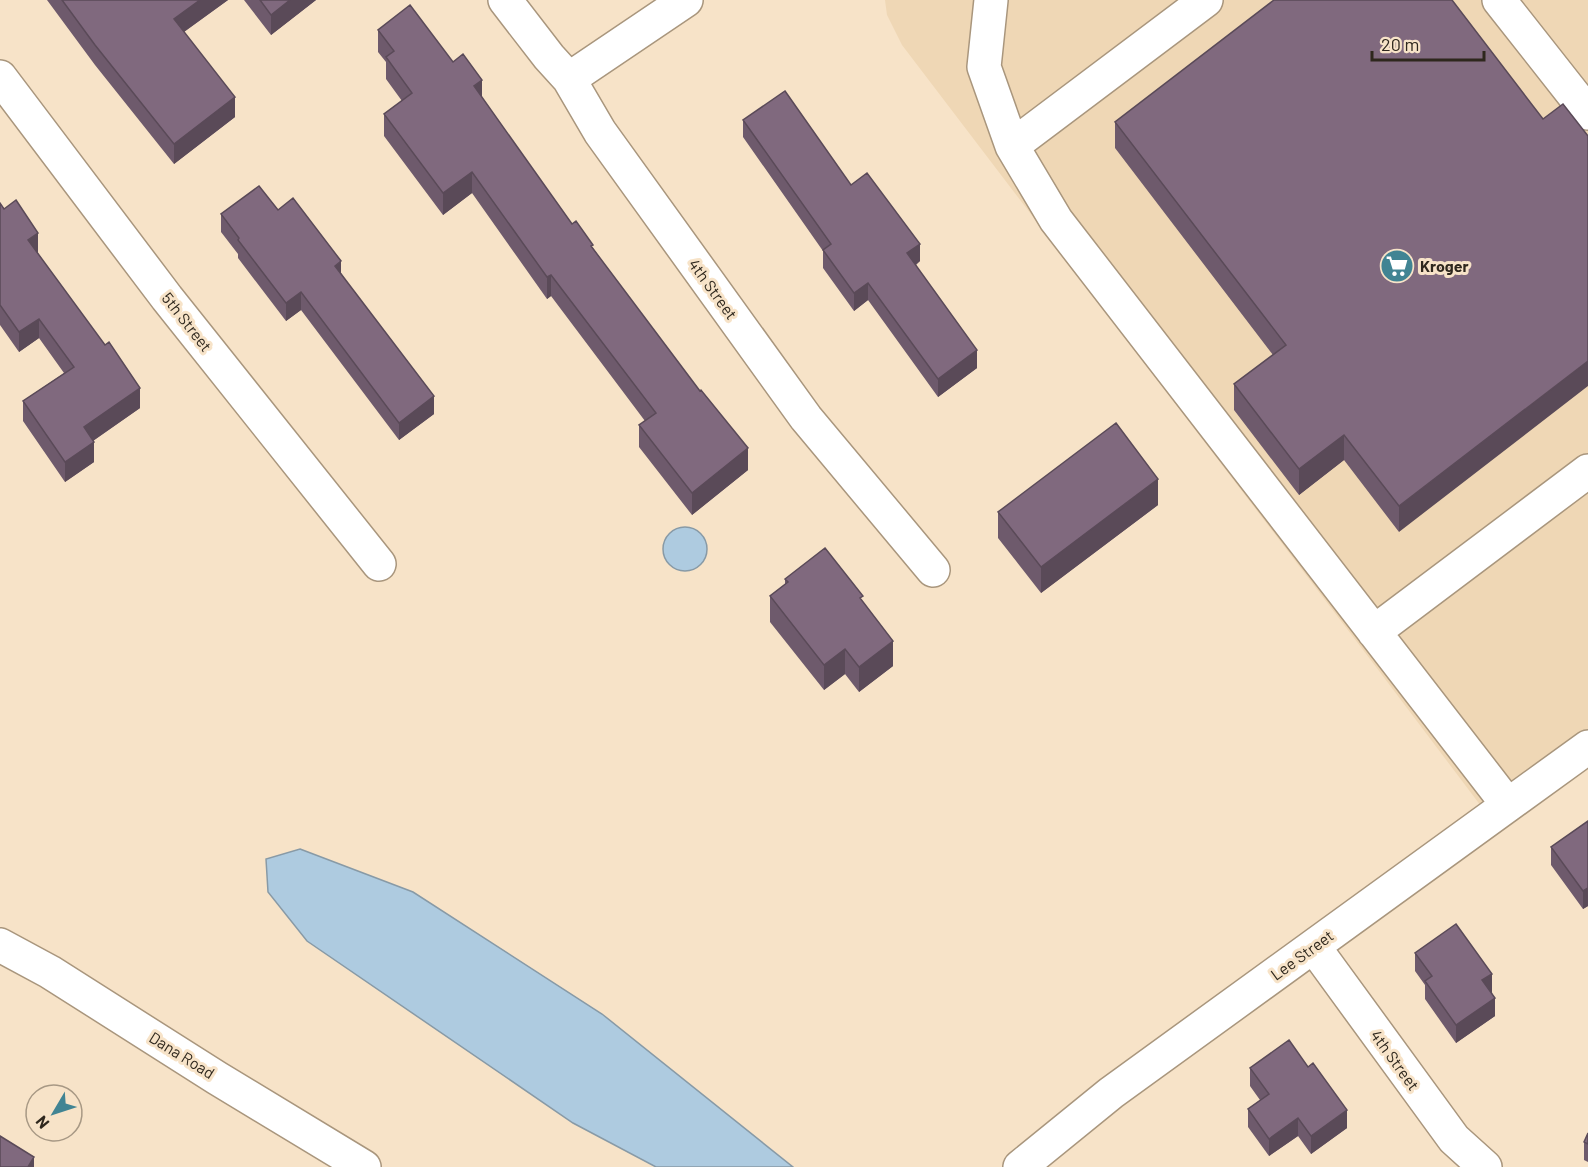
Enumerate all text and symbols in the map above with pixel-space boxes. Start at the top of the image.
scale bar [1372,24,1484,62]
text: 20 m [1381,33,1419,55]
supermarket icon: Kroger [1379,248,1415,284]
street label: 4th Street [685,255,742,323]
place label: Kroger [1420,256,1469,275]
street label: 5th Street [158,288,216,355]
street label: Lee Street [1267,925,1337,984]
street label: 4th Street [1367,1026,1424,1094]
street label: Dana Road [146,1027,218,1082]
north arrow [24,1083,84,1143]
text: N [31,1113,53,1133]

